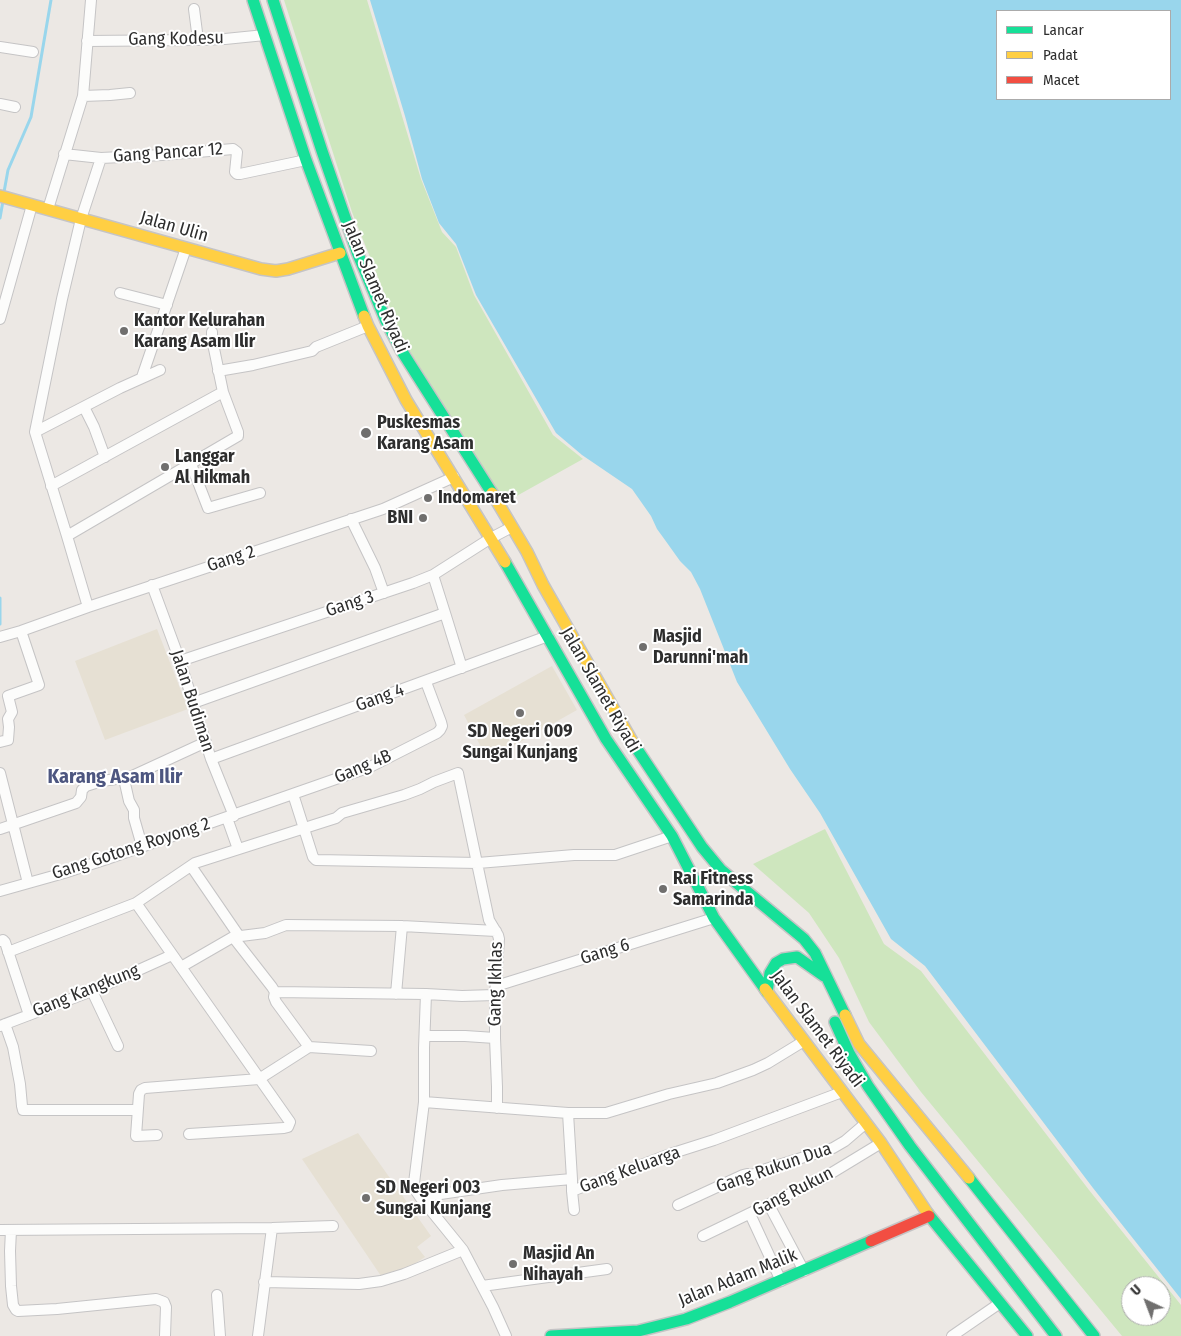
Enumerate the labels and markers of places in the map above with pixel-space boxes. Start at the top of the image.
place label: Kantor Kelurahan Karang Asam Ilir [134,310,265,352]
marker: Kantor Kelurahan Karang Asam Ilir [118,325,130,337]
place label: Puskesmas Karang Asam [377,412,474,454]
marker: Puskesmas Karang Asam [359,426,373,440]
place label: Langgar Al Hikmah [175,446,250,488]
marker: Langgar Al Hikmah [159,461,171,473]
place label: Indomaret [438,487,516,509]
marker: Indomaret [422,492,434,504]
place label: BNI [387,507,413,529]
marker: BNI [417,512,429,524]
place label: Masjid Darunni'mah [653,626,748,669]
marker: Masjid Darunni'mah [637,641,649,653]
marker: SD Negeri 009 Sungai Kunjang [514,707,526,719]
place label: SD Negeri 009 Sungai Kunjang [463,721,577,764]
place label: Rai Fitness Samarinda [673,868,753,911]
marker: Rai Fitness Samarinda [657,883,669,895]
place label: SD Negeri 003 Sungai Kunjang [376,1177,491,1220]
marker: SD Negeri 003 Sungai Kunjang [360,1192,372,1204]
place label: Masjid An Nihayah [523,1243,595,1286]
marker: Masjid An Nihayah [507,1258,519,1270]

